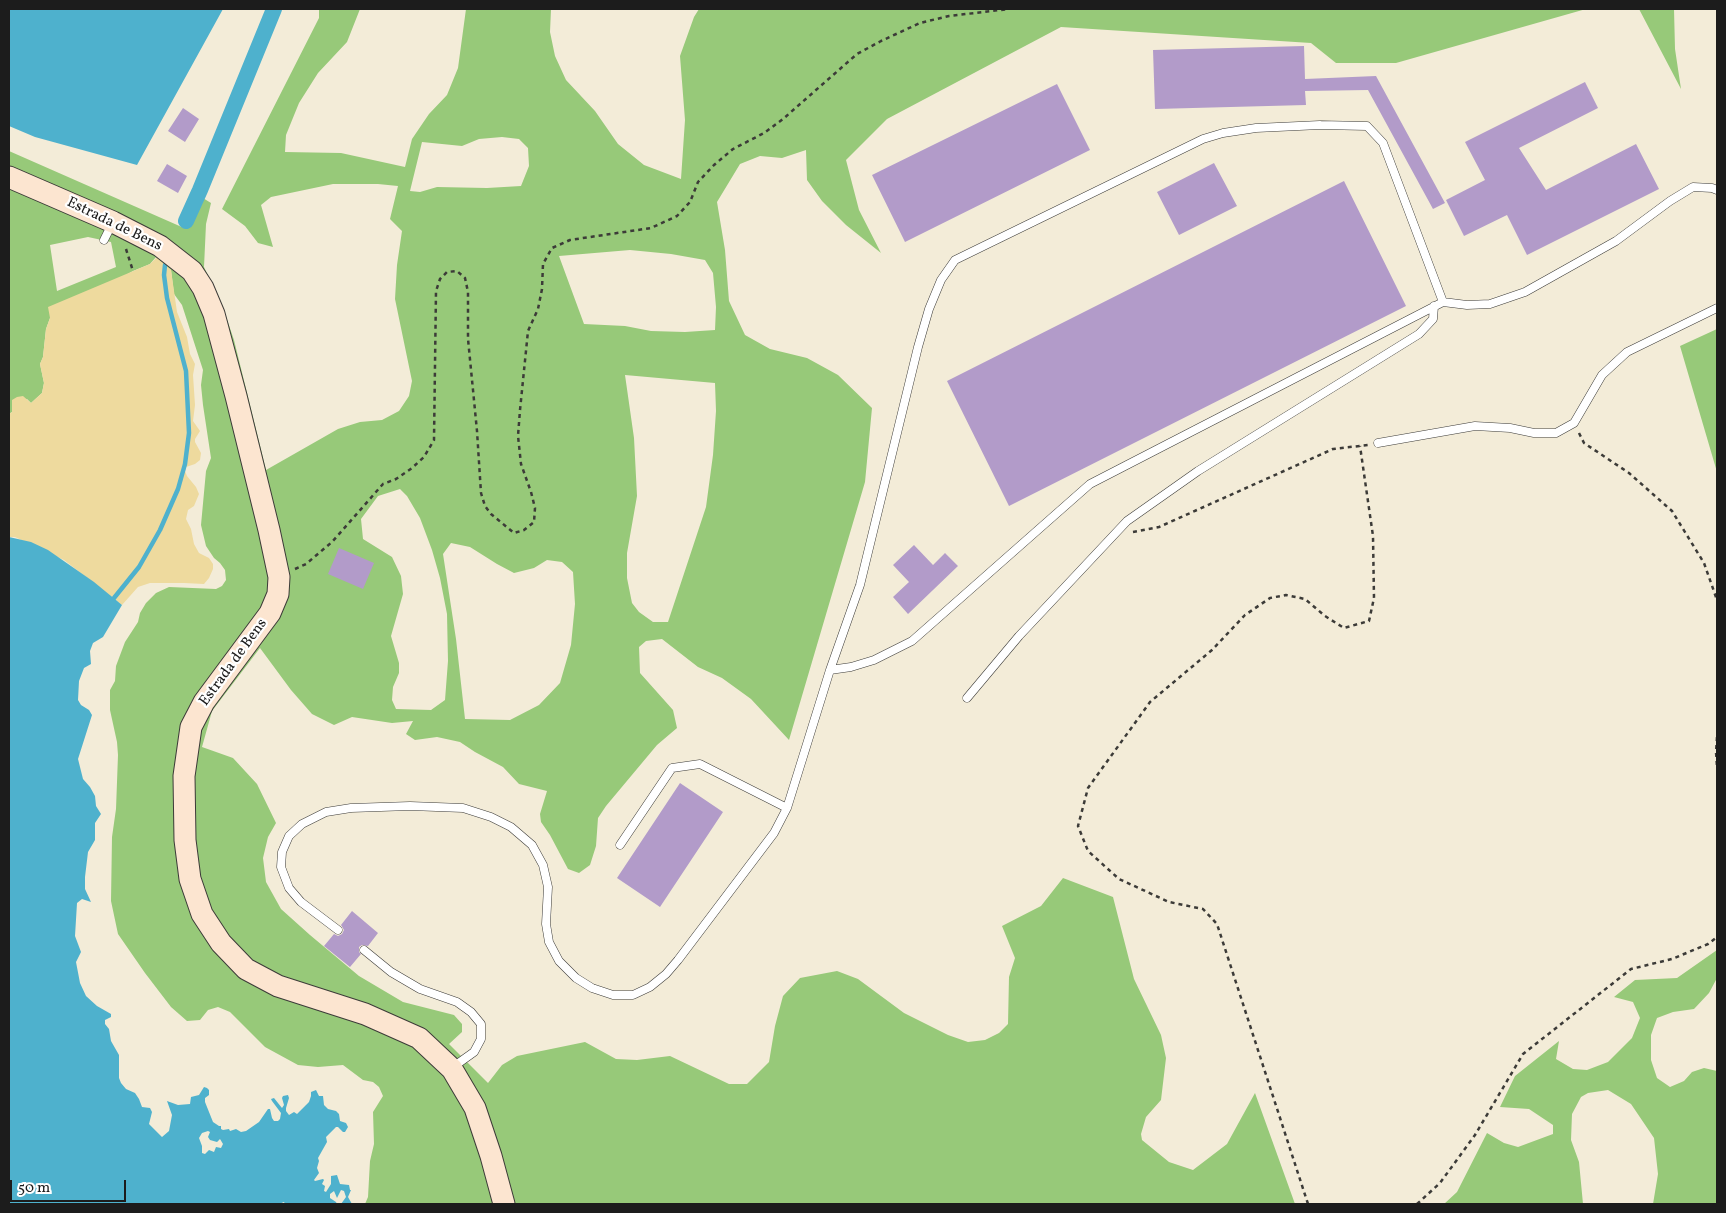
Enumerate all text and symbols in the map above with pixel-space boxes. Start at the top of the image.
street label: Estrada de Bens [63,194,165,256]
street label: Estrada de Bens [196,616,272,710]
scale bar [12,1170,129,1202]
text: 50 m [18,1178,50,1199]

